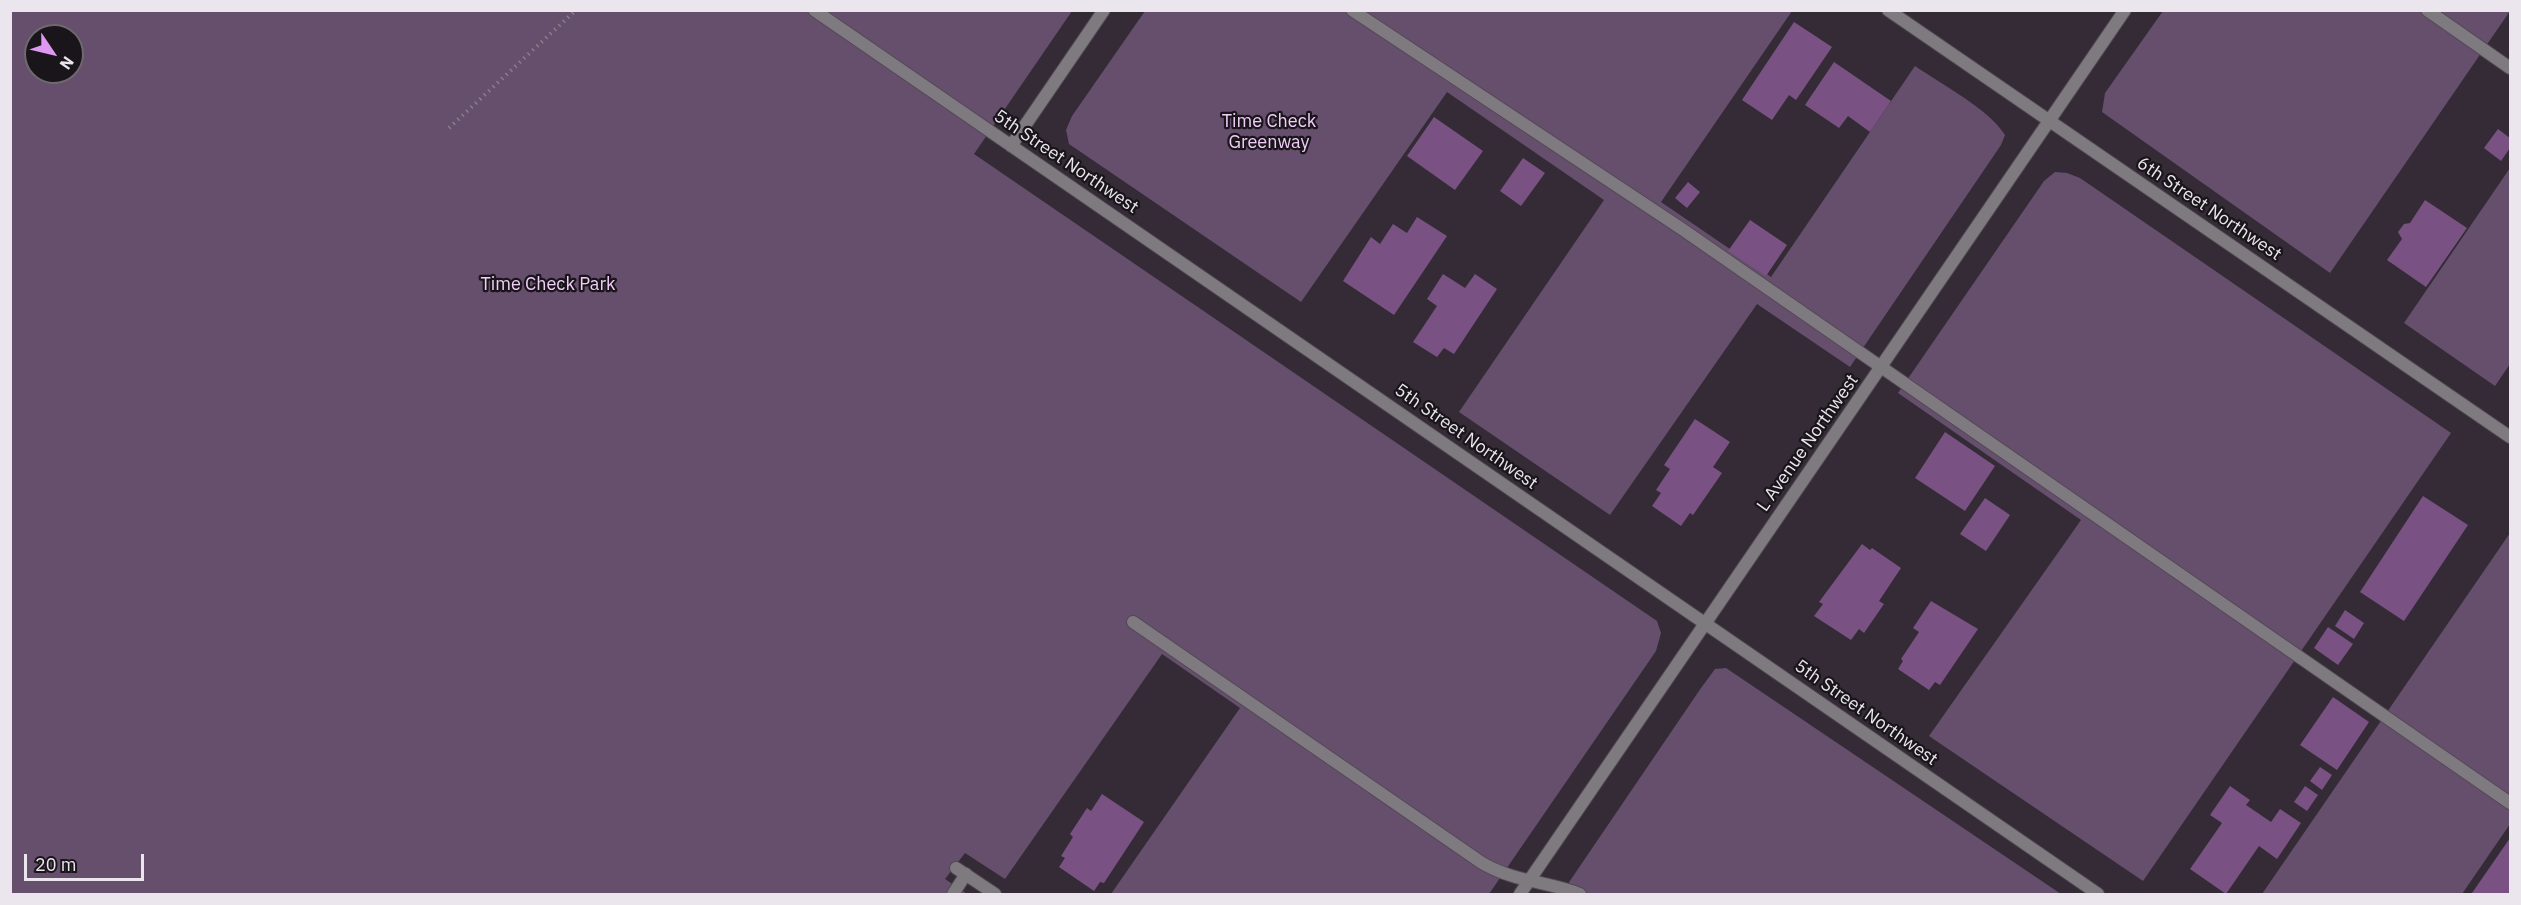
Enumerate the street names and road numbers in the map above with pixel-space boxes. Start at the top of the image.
street label: 5th Street Northwest [990,106,1142,218]
street label: 6th Street Northwest [2133,153,2285,265]
street label: L Avenue Northwest [1753,370,1863,516]
street label: 5th Street Northwest [1390,379,1542,495]
street label: 5th Street Northwest [1790,655,1942,771]

